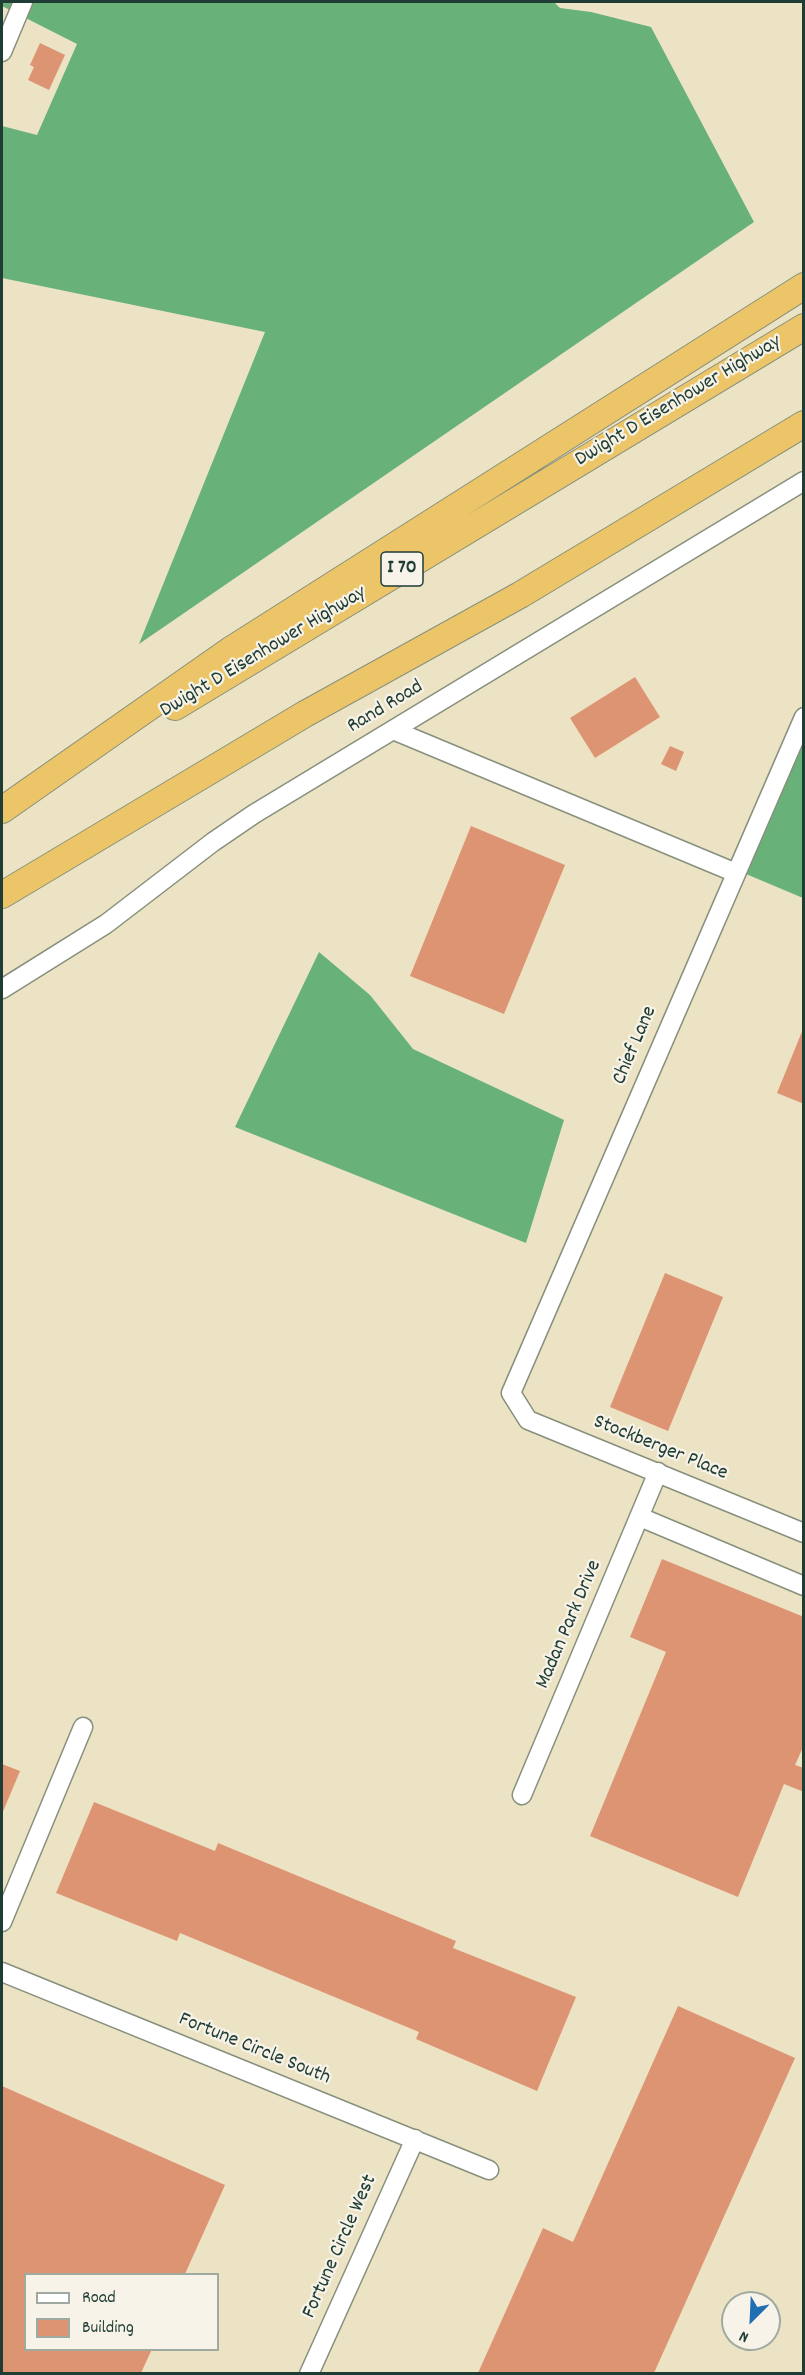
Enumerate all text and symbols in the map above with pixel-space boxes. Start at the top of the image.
street label: Dwight D Eisenhower Highway [571,330,787,474]
road number: I 70 [381,552,423,586]
street label: Dwight D Eisenhower Highway [156,581,372,725]
street label: Rand Road [344,676,428,740]
street label: Chief Lane [608,1003,664,1089]
street label: Stockberger Place [589,1411,731,1487]
street label: Madan Park Drive [532,1557,608,1693]
street label: Fortune Circle South [174,2008,334,2092]
street label: Fortune Circle West [298,2171,384,2323]
legend [24,2273,219,2351]
text: Road [82,2286,116,2311]
north arrow [721,2291,781,2351]
text: Building [82,2316,134,2341]
text: N [736,2324,753,2348]

